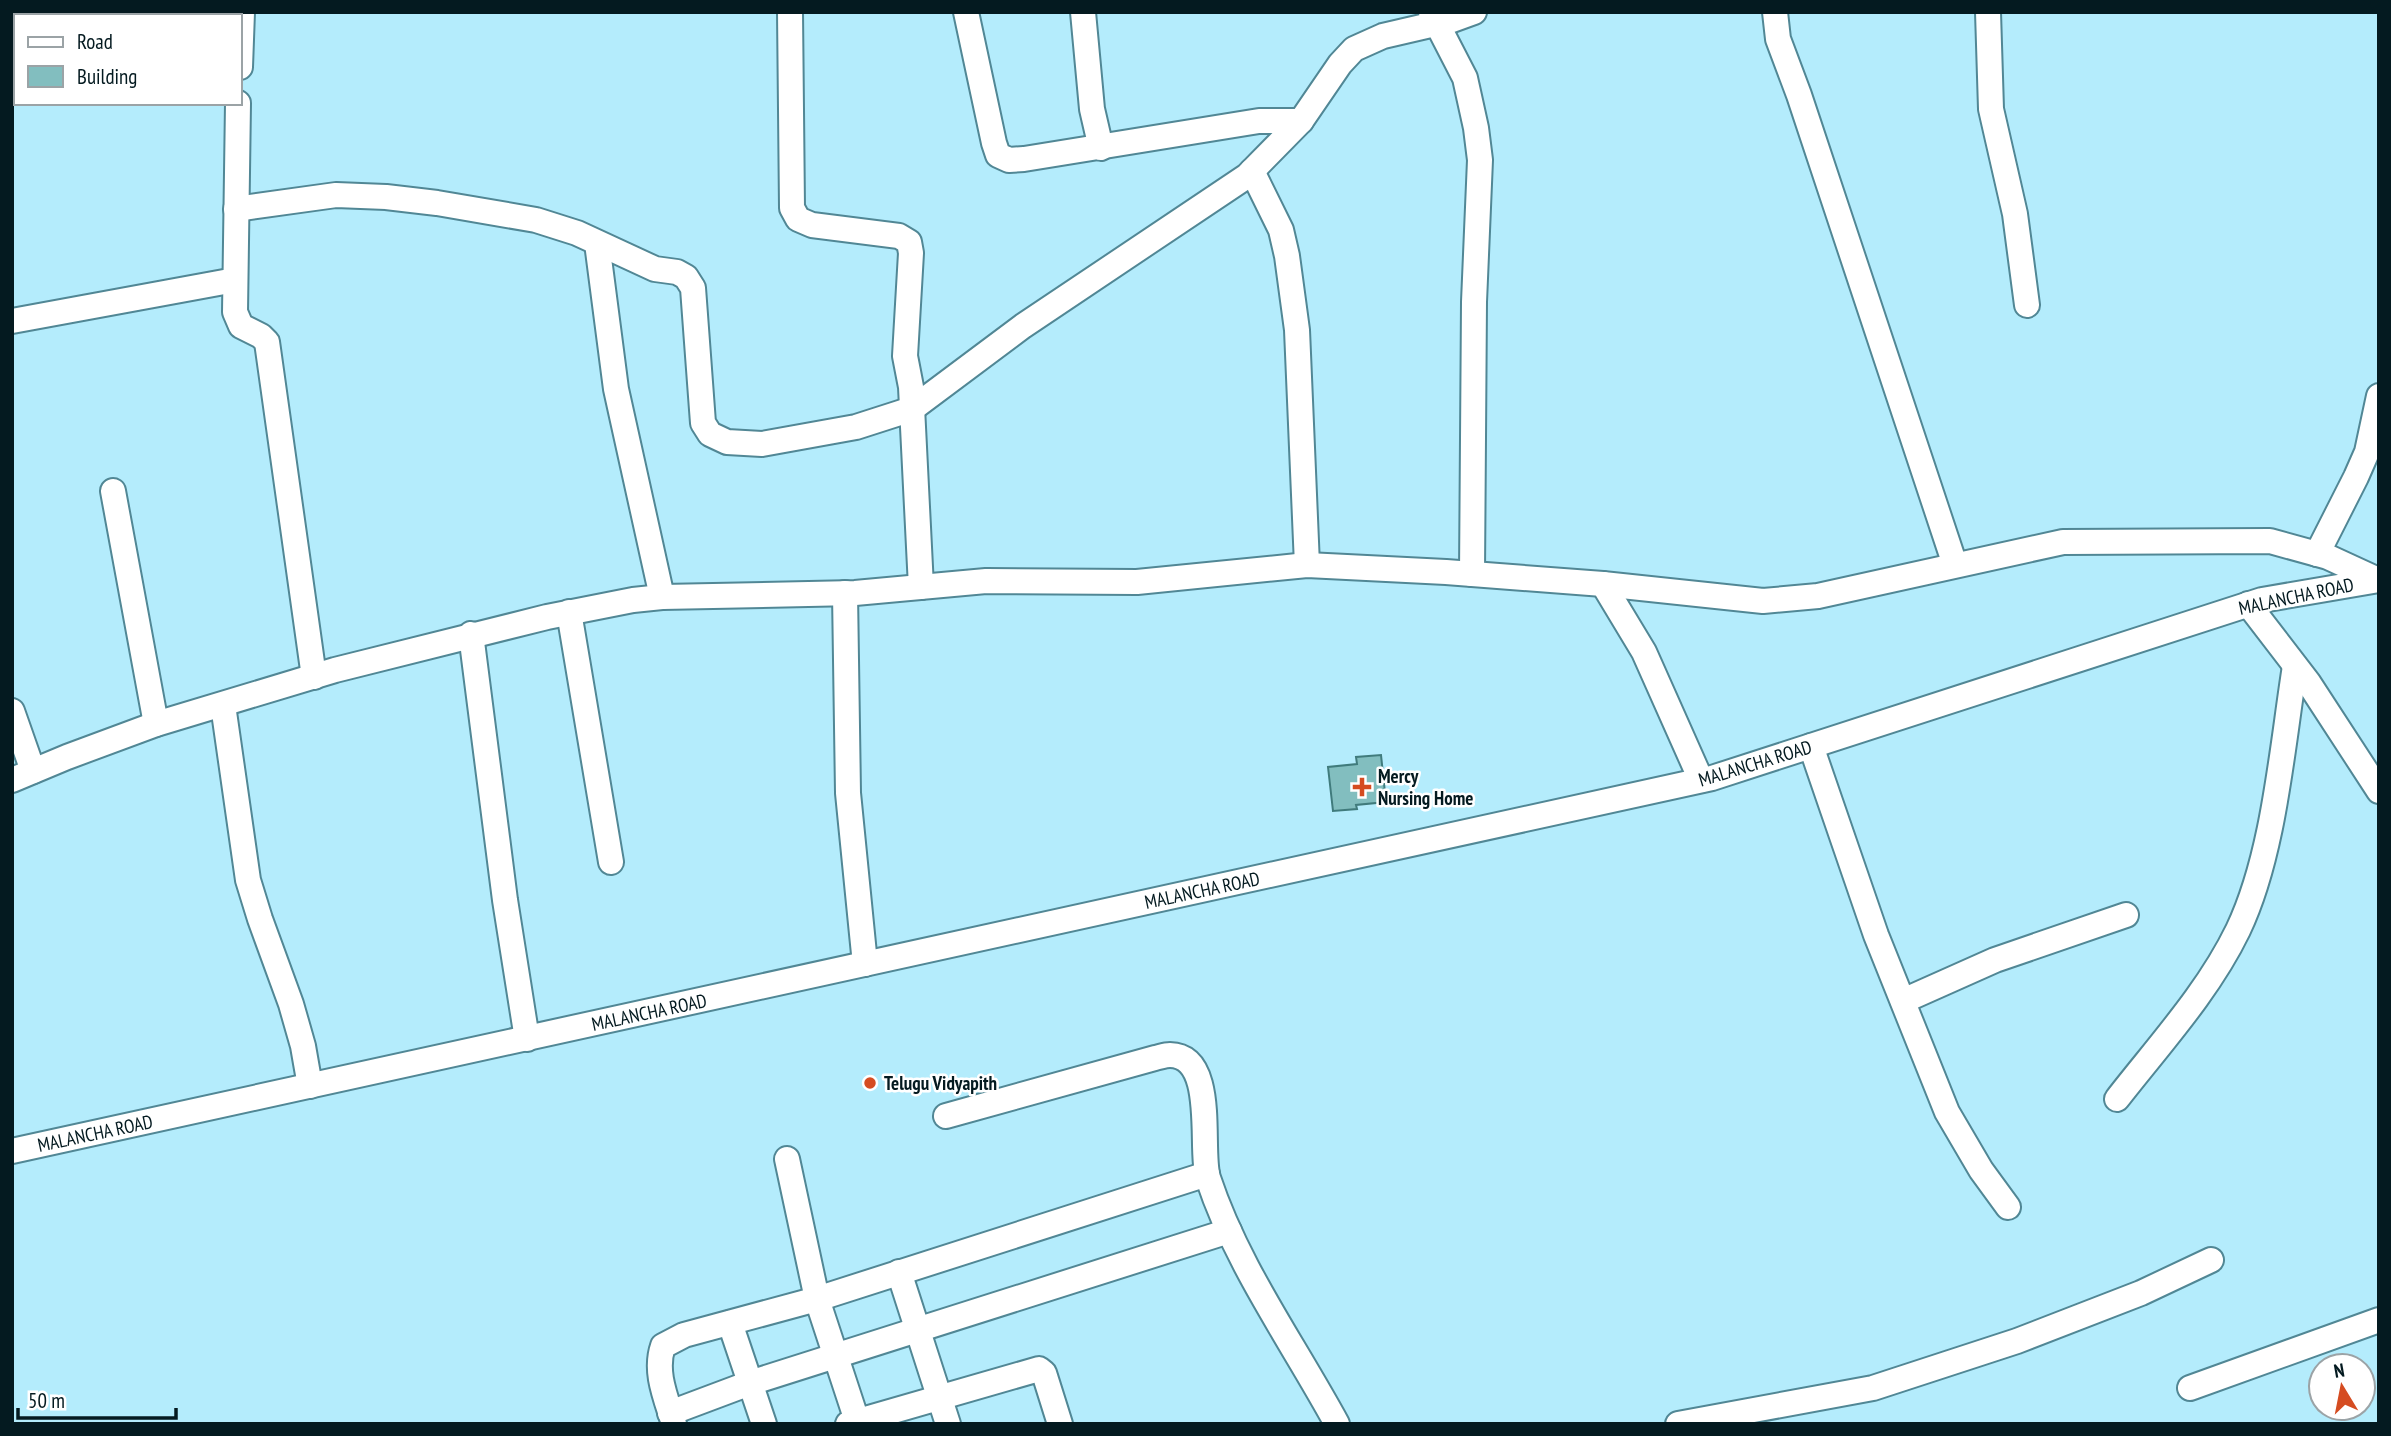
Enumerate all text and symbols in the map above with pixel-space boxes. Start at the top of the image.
legend [14,14,242,105]
text: Road [77,28,113,55]
text: Building [77,63,137,90]
street label: MALANCHA ROAD [2236,572,2356,620]
street label: MALANCHA ROAD [1695,734,1815,792]
place label: Mercy Nursing Home [1378,764,1473,810]
marker: Mercy Nursing Home [1352,777,1372,797]
street label: MALANCHA ROAD [1142,866,1262,914]
street label: MALANCHA ROAD [589,988,709,1036]
place label: Telugu Vidyapith [884,1071,997,1095]
marker: Telugu Vidyapith [862,1075,878,1091]
street label: MALANCHA ROAD [35,1109,155,1157]
north arrow [2307,1352,2377,1422]
text: N [2332,1358,2346,1383]
scale bar [18,1376,175,1420]
text: 50 m [28,1387,65,1414]

